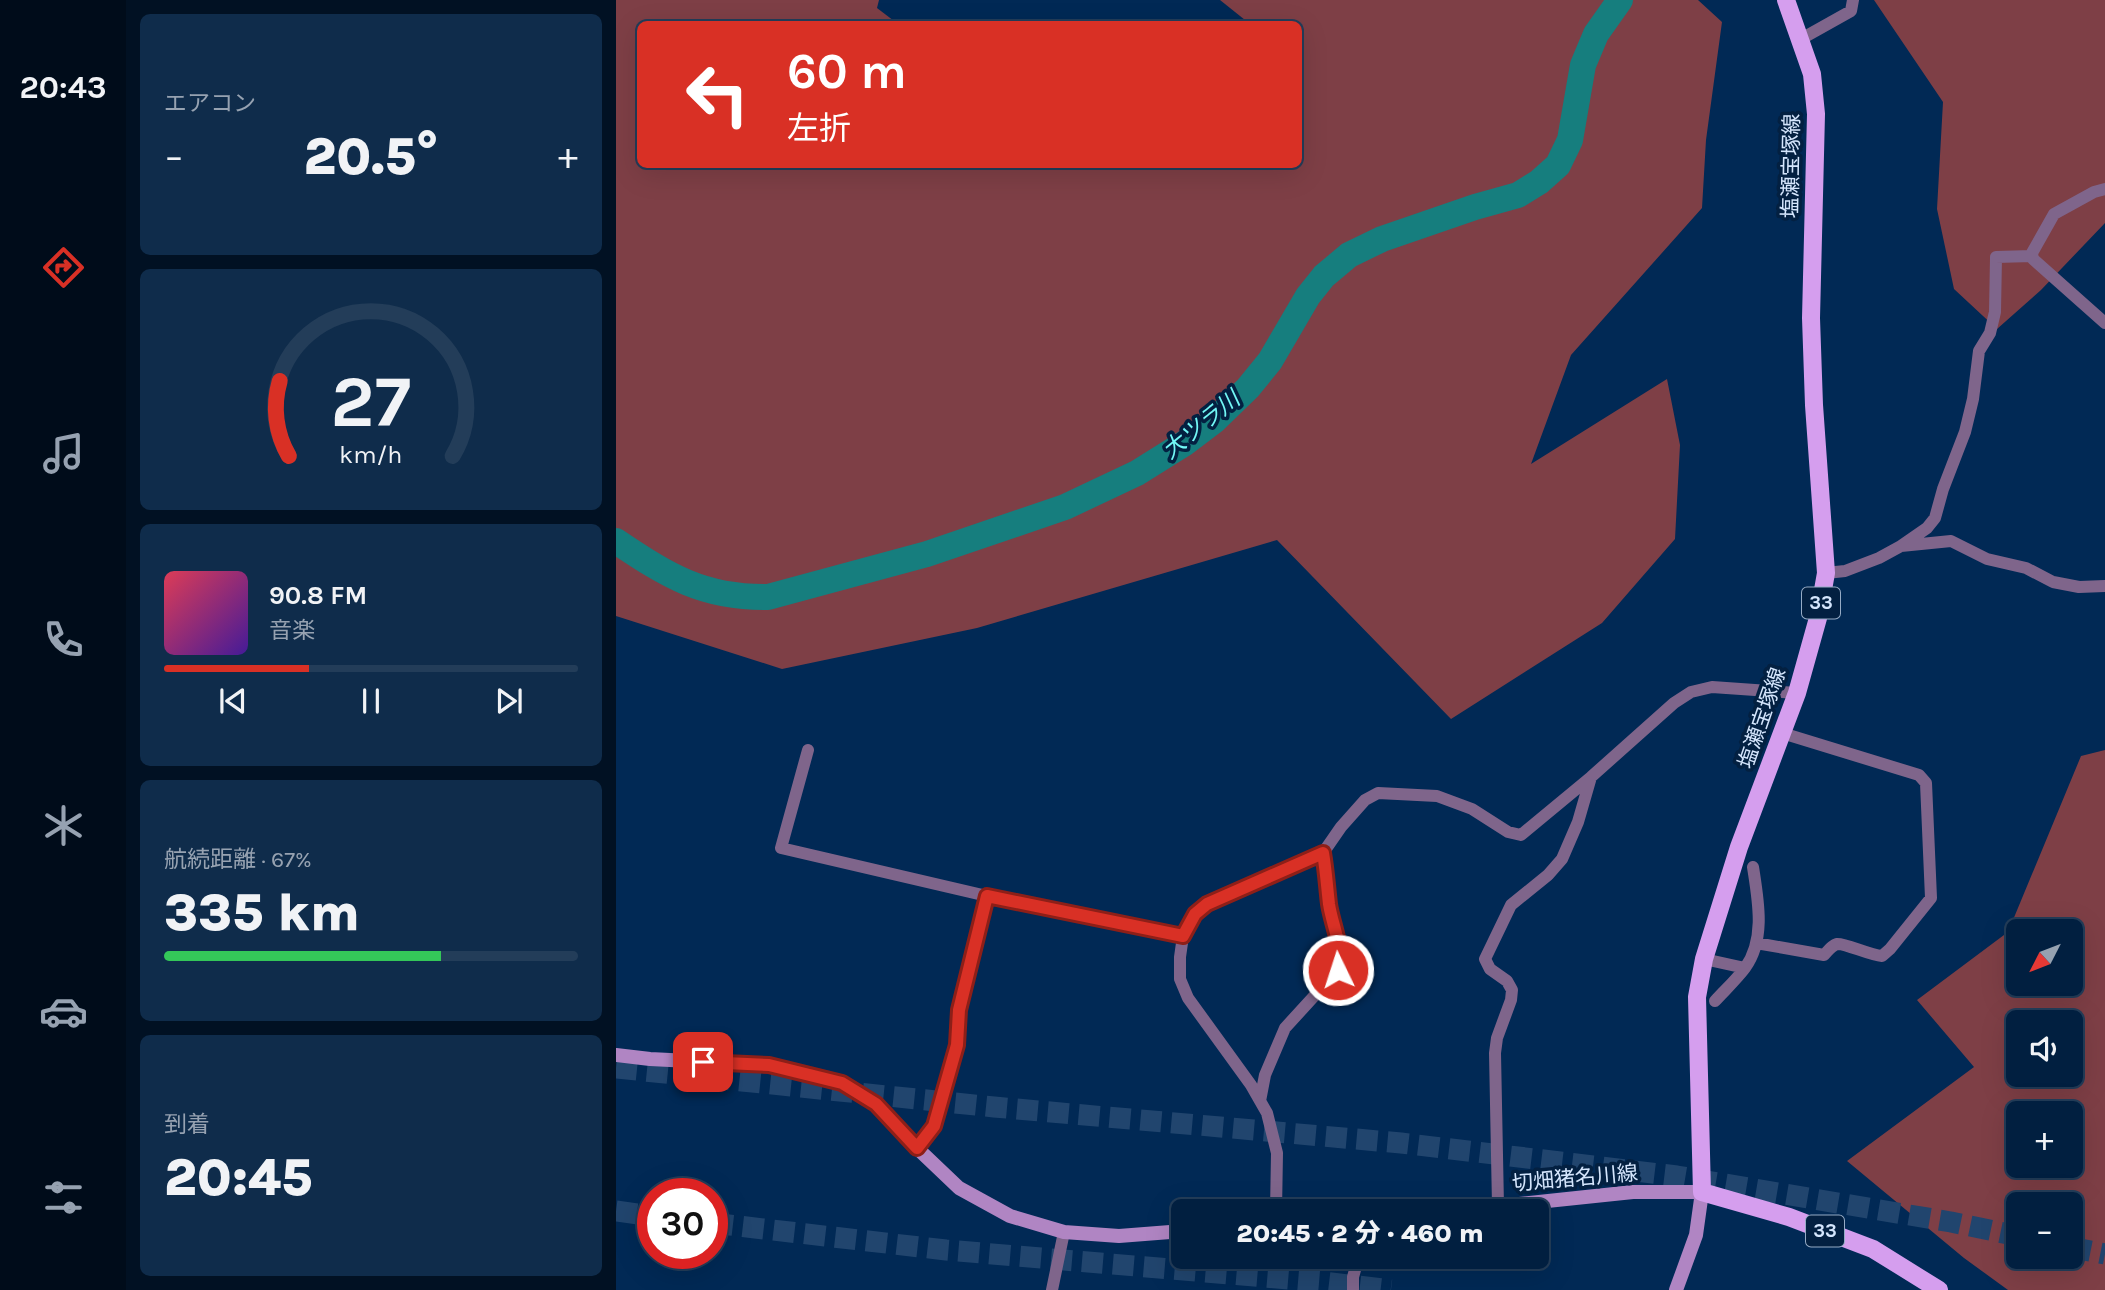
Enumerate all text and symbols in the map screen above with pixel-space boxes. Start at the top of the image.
text: 60 m [787,43,907,100]
icon: left [672,49,763,140]
text: 20:43 [19,69,107,106]
text: エアコン [164,90,256,117]
text: 左折 [787,110,851,147]
street label: 塩瀬宝塚線 [1778,113,1804,219]
text: 20.5° [303,126,439,187]
text: − [164,134,184,179]
text: + [558,134,578,179]
icon: directions [39,243,88,292]
text: 27 [331,359,411,444]
water label: 大ツラ川 [1157,384,1248,464]
icon: music [39,429,88,478]
text: km/h [339,440,403,469]
text: 90.8 FM [269,580,367,611]
road number: 33 [1802,588,1840,618]
icon: phone [39,615,88,664]
text: 音楽 [269,617,315,644]
street label: 塩瀬宝塚線 [1734,664,1790,772]
icon: previous [214,682,252,720]
icon: pause [352,682,390,720]
icon: next [490,682,528,720]
icon: climate [39,801,88,850]
text: 航続距離 · 67% [164,846,312,873]
text: 335 km [164,882,360,943]
north arrow [2006,919,2082,996]
map controls [2006,919,2083,1269]
position arrow [1301,933,1375,1007]
icon: car [39,987,88,1036]
button: sound [2006,1010,2083,1087]
pin [673,1032,733,1092]
icon: arrive [684,1043,722,1081]
button: + [2006,1101,2083,1178]
text: 到着 [164,1111,210,1138]
text: 20:45 [164,1147,312,1208]
street label: 切畑猪名川線 [1511,1161,1639,1195]
icon: filters [39,1173,88,1222]
speed limit sign: 30 [637,1178,728,1269]
button: − [2006,1192,2083,1269]
road number: 33 [1806,1216,1844,1246]
text: 20:45 · 2 分 · 460 m [1236,1218,1484,1249]

